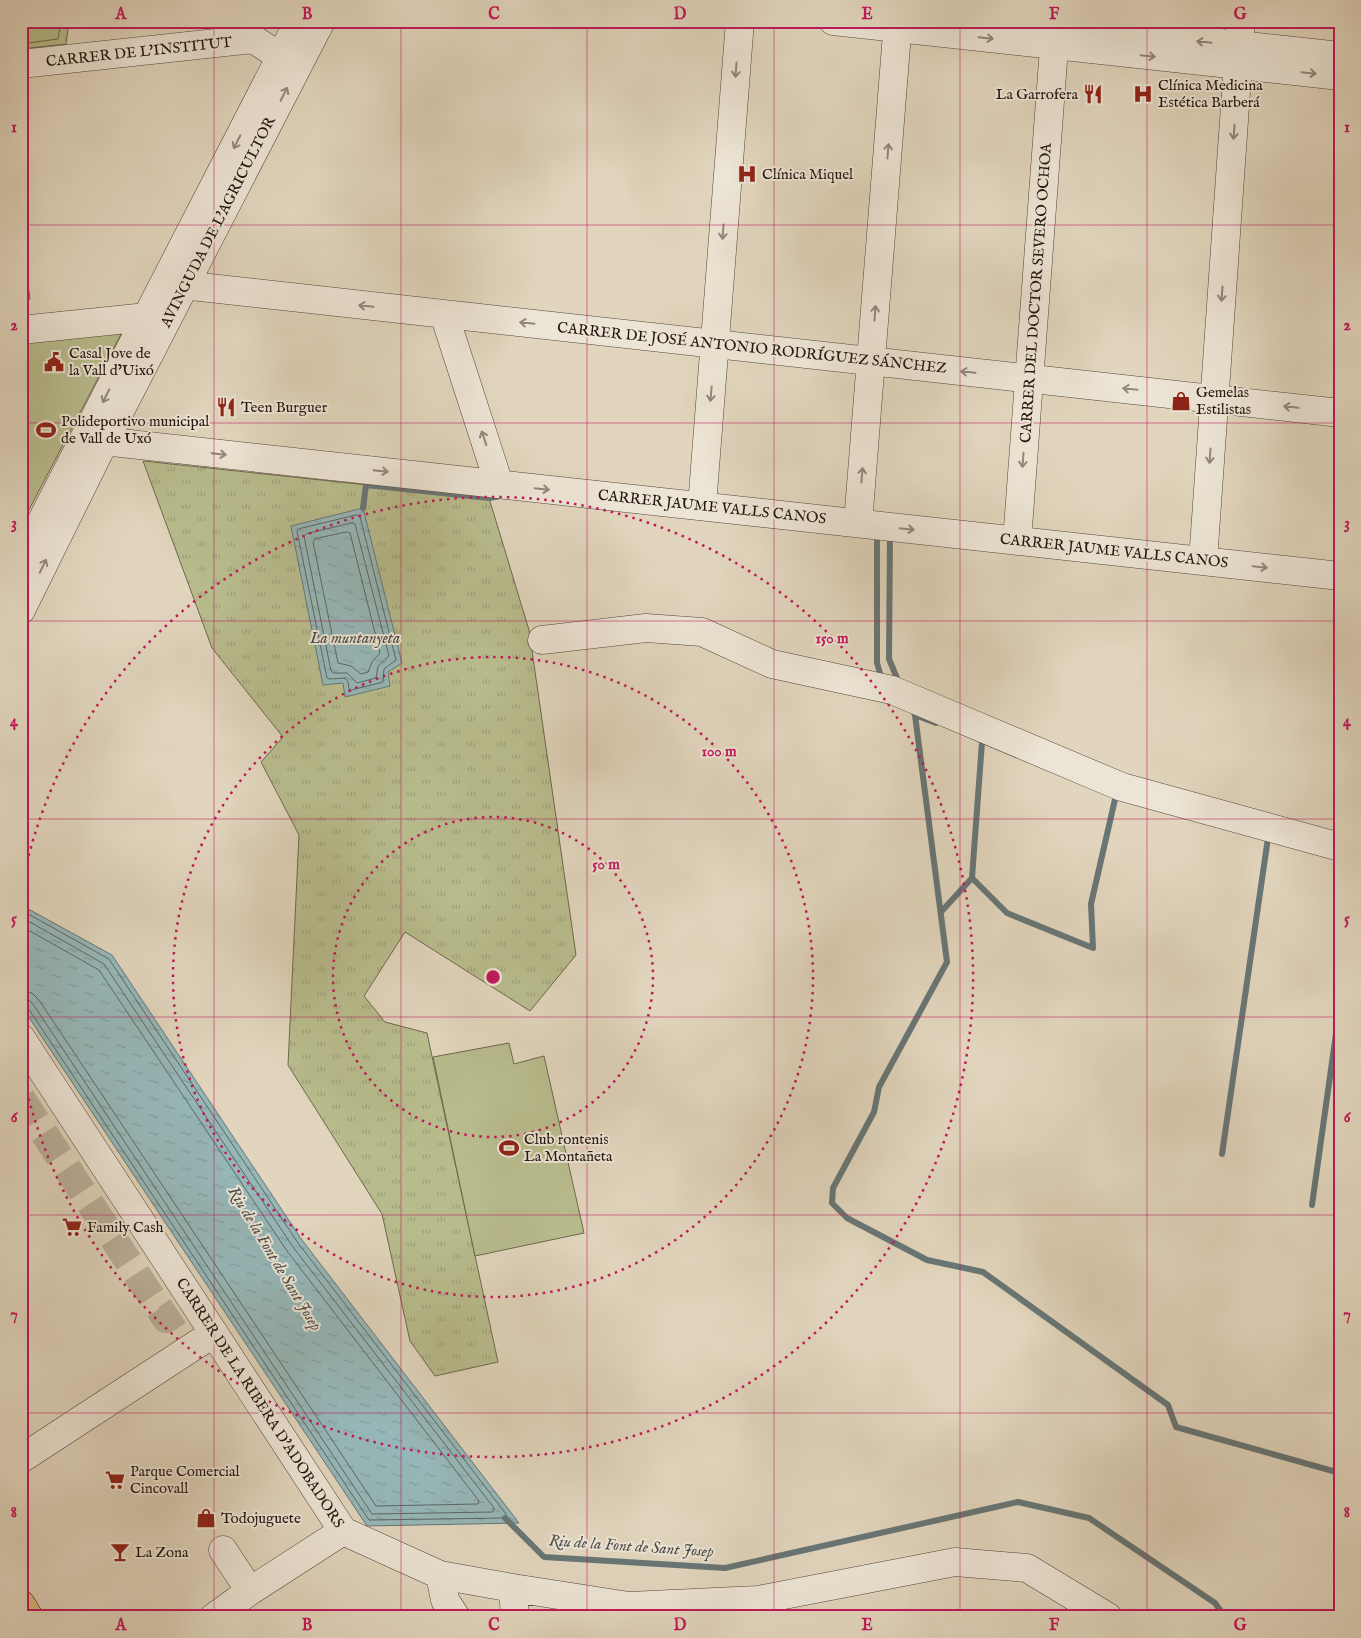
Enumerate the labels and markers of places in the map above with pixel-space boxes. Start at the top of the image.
place label: Clínica Medicina Estética Barberá [1158,76,1263,112]
restaurant icon: La Garrofera [1082,83,1104,105]
hospital icon: Clínica Medicina Estética Barberá [1132,83,1154,105]
place label: La Garrofera [996,85,1079,104]
hospital icon: Clínica Miquel [736,163,758,185]
place label: Clínica Miquel [762,165,854,184]
place label: Casal Jove de la Vall d’Uixó [69,344,154,380]
public building icon: Casal Jove de la Vall d’Uixó [43,351,65,373]
place label: Gemelas Estilistas [1196,383,1251,419]
shop icon: Gemelas Estilistas [1170,390,1192,412]
restaurant icon: Teen Burguer [215,396,237,418]
place label: Teen Burguer [241,398,328,417]
place label: Polideportivo municipal de Vall de Uxó [61,412,210,448]
sports icon: Polideportivo municipal de Vall de Uxó [35,419,57,441]
centre of rings [484,968,502,986]
place label: Club rontenis La Montañeta [524,1130,613,1166]
sports icon: Club rontenis La Montañeta [498,1137,520,1159]
supermarket icon: Family Cash [61,1216,83,1238]
place label: Family Cash [87,1218,163,1237]
place label: Parque Comercial Cincovall [130,1462,241,1498]
supermarket icon: Parque Comercial Cincovall [104,1469,126,1491]
shop icon: Todojuguete [195,1507,217,1529]
place label: Todojuguete [221,1509,301,1528]
bar icon: La Zona [109,1541,131,1563]
place label: La Zona [135,1543,189,1562]

